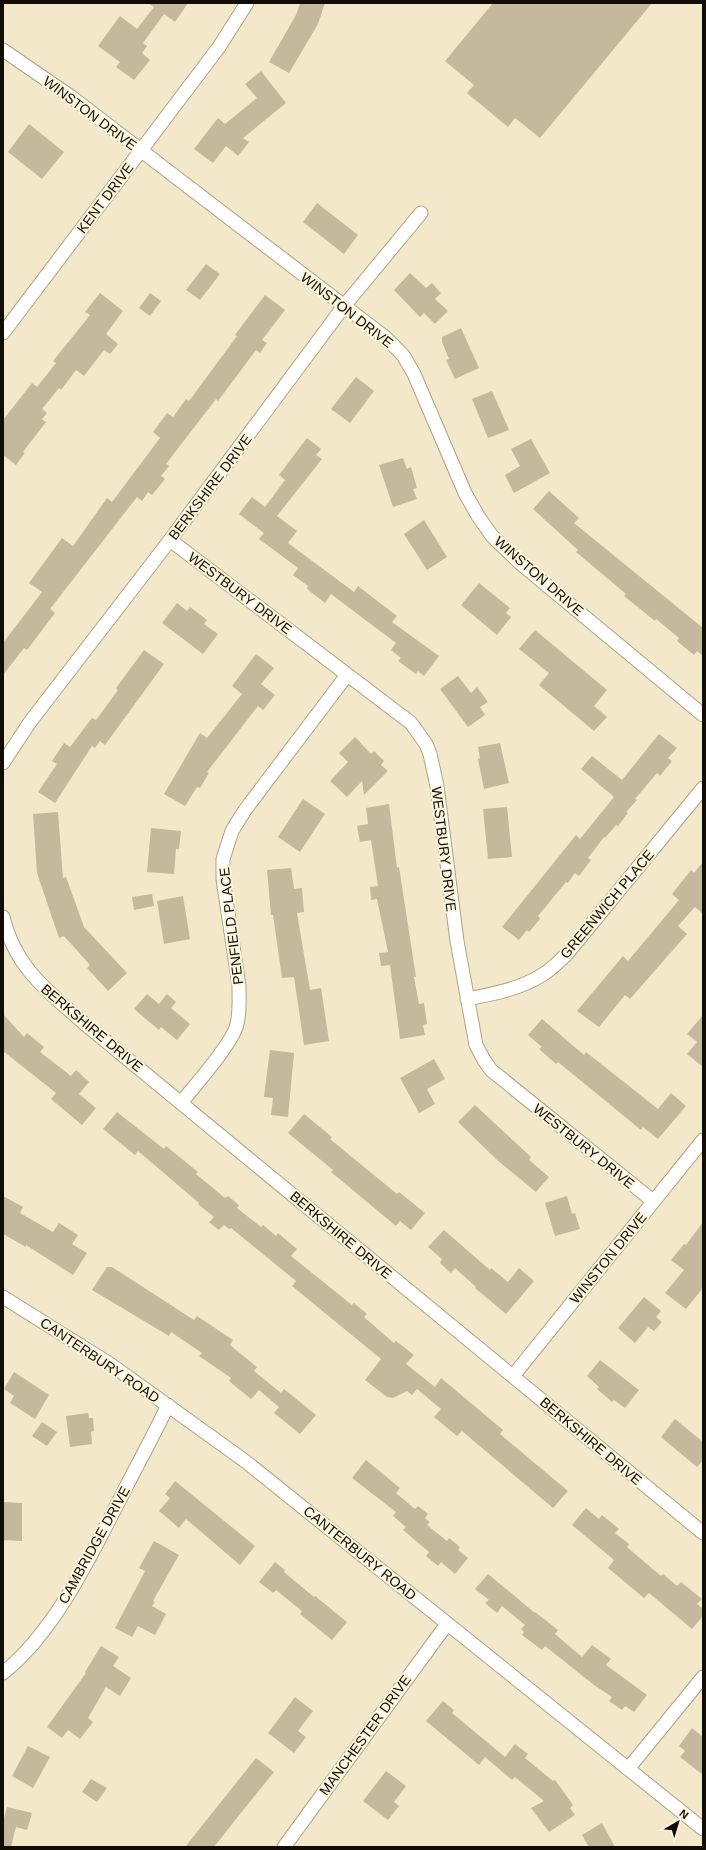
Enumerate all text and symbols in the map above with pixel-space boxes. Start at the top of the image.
street label: WINSTON DRIVE [40,73,140,153]
street label: KENT DRIVE [73,160,137,236]
street label: WINSTON DRIVE [298,269,396,351]
street label: BERKSHIRE DRIVE [165,431,255,543]
street label: WINSTON DRIVE [491,533,587,619]
street label: WESTBURY DRIVE [185,549,295,637]
street label: WESTBURY DRIVE [428,786,460,912]
street label: GREENWICH PLACE [557,846,657,962]
street label: PENFIELD PLACE [216,866,246,986]
street label: BERKSHIRE DRIVE [38,981,146,1075]
street label: WESTBURY DRIVE [530,1100,638,1192]
street label: BERKSHIRE DRIVE [287,1188,395,1282]
street label: WINSTON DRIVE [566,1209,650,1307]
street label: CANTERBURY ROAD [37,1314,163,1406]
street label: BERKSHIRE DRIVE [537,1394,645,1488]
street label: CAMBRIDGE DRIVE [55,1484,133,1606]
street label: CANTERBURY ROAD [300,1503,420,1603]
street label: MANCHESTER DRIVE [316,1672,414,1798]
north arrow [658,1802,698,1842]
text: N [677,1807,691,1821]

